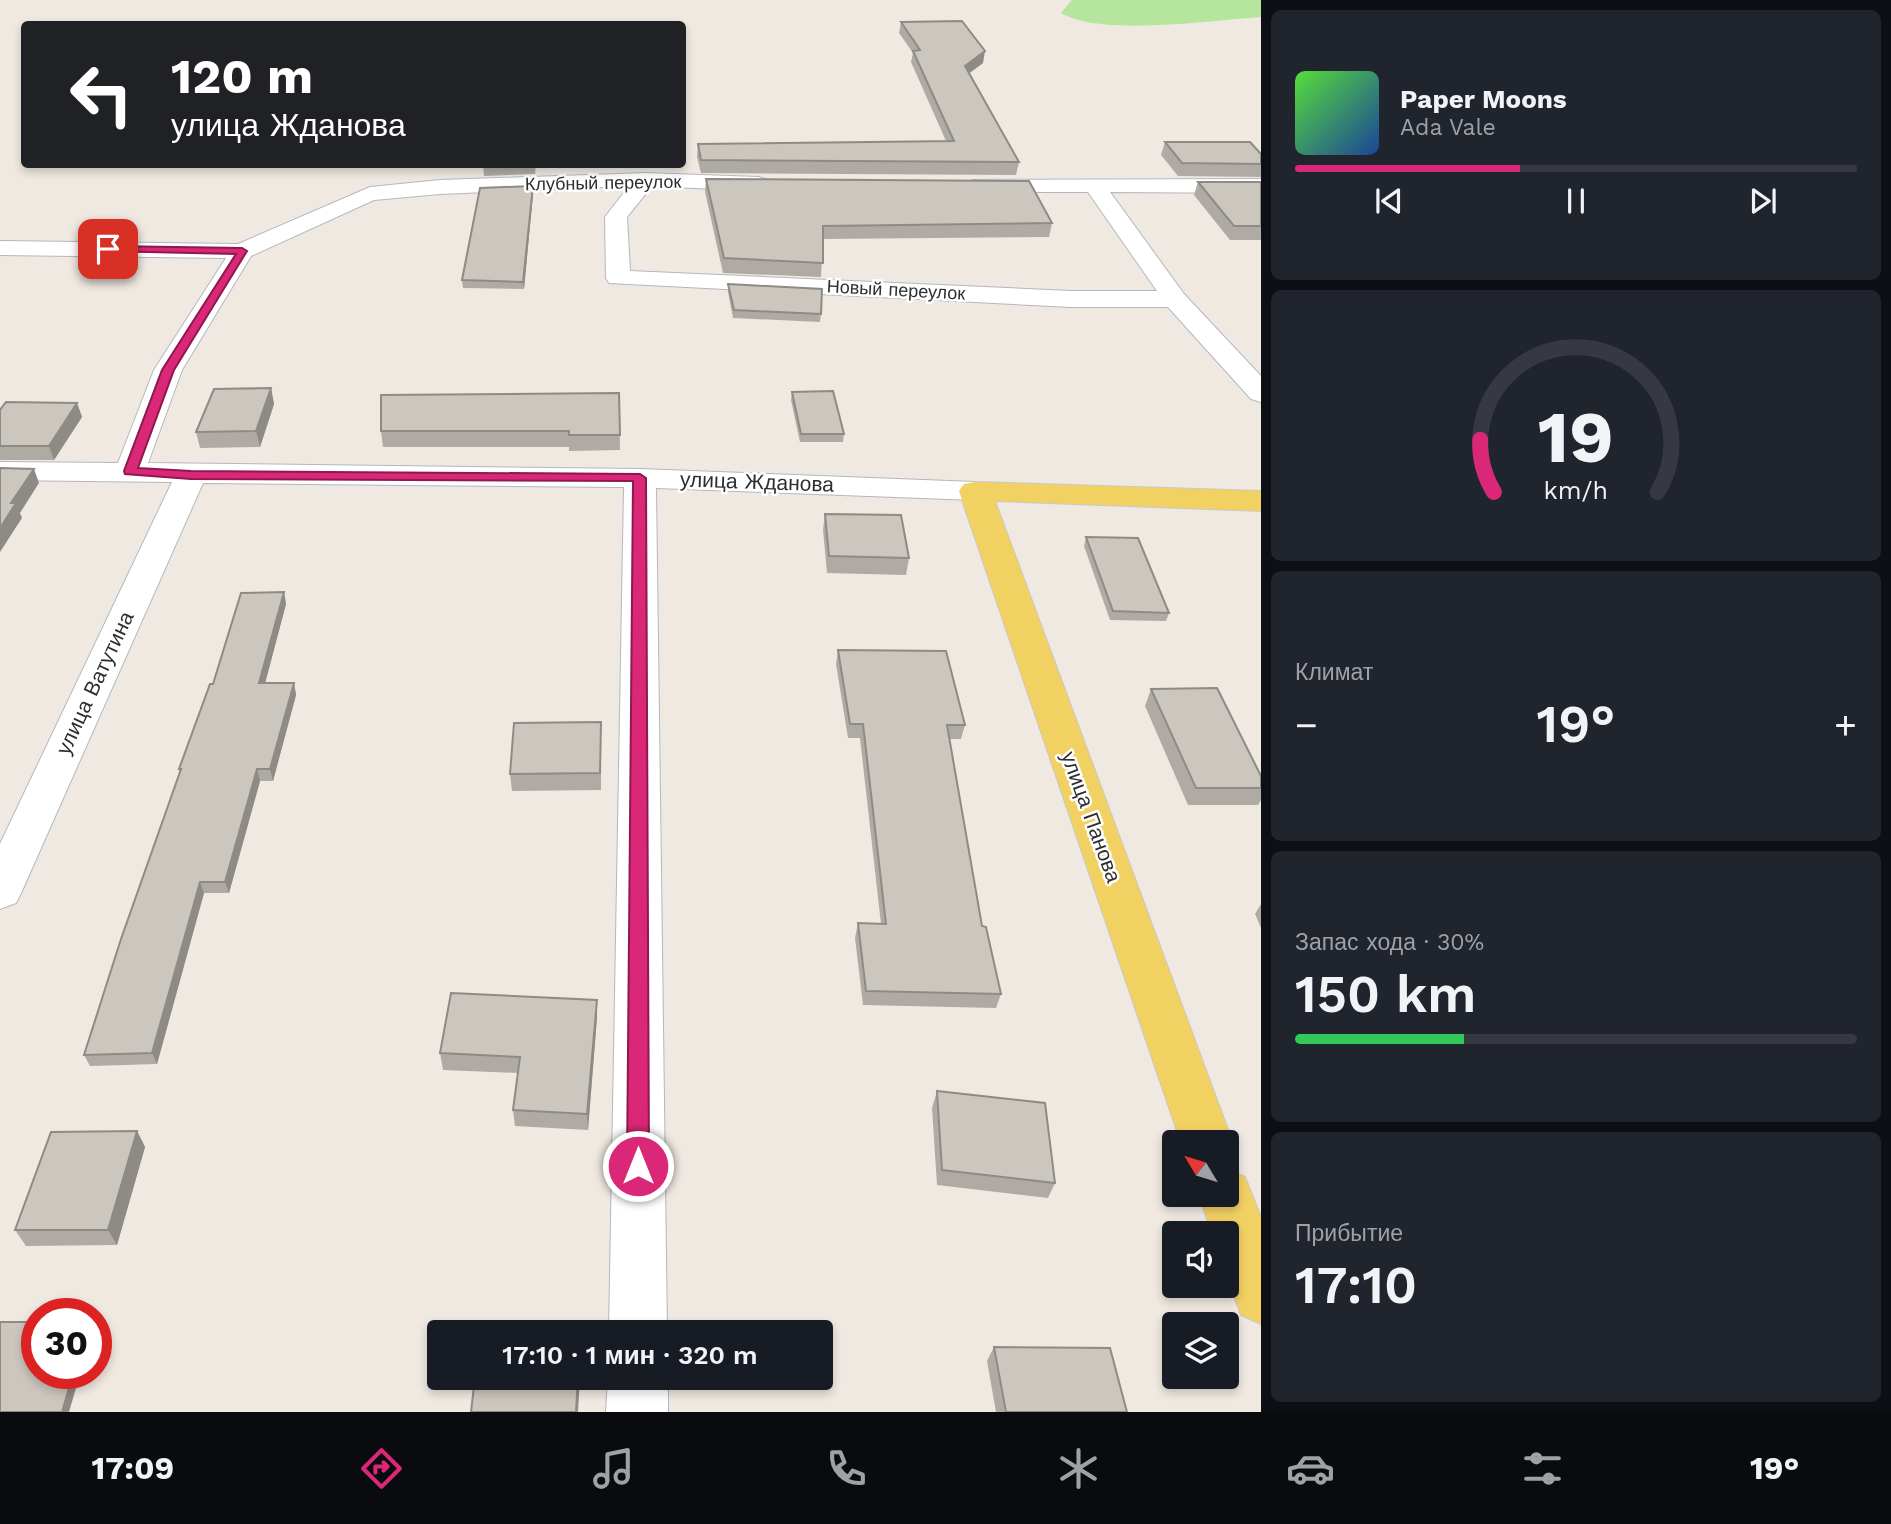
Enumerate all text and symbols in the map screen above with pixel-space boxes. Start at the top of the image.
text: 120 m [171,47,313,105]
icon: left [56,49,147,140]
text: Paper Moons [1400,84,1567,114]
text: улица Жданова [171,106,406,144]
text: Ada Vale [1400,114,1496,141]
street label: Клубный переулок [525,171,681,194]
icon: previous [1370,182,1408,220]
icon: pause [1557,182,1595,220]
icon: next [1744,182,1782,220]
pin [78,219,138,279]
icon: arrive [89,230,127,268]
street label: Новый переулок [826,275,966,304]
text: 19 [1538,394,1614,480]
street label: улица Жданова [680,466,835,497]
text: km/h [1544,475,1608,504]
street label: улица Ватутина [50,607,139,758]
text: Климат [1295,659,1373,686]
text: 19° [1537,694,1615,755]
text: − [1295,703,1318,747]
text: + [1834,703,1857,747]
street label: улица Панова [1056,748,1127,886]
text: Запас хода · 30% [1295,929,1484,956]
text: 150 km [1295,964,1476,1025]
position arrow [601,1129,675,1203]
north arrow [1162,1130,1239,1208]
map controls [1162,1130,1239,1389]
text: Прибытие [1295,1220,1403,1247]
button: sound [1162,1221,1239,1298]
text: 17:10 [1295,1255,1417,1316]
speed limit sign: 30 [21,1298,112,1389]
button: layers [1162,1312,1239,1389]
text: 17:10 · 1 мин · 320 m [502,1340,758,1370]
icon: directions [357,1444,406,1493]
icon: music [589,1444,638,1493]
icon: phone [822,1444,871,1493]
icon: climate [1054,1444,1103,1493]
icon: car [1286,1444,1335,1493]
icon: filters [1518,1444,1567,1493]
text: 17:09 [92,1449,174,1487]
text: 19° [1750,1449,1799,1487]

